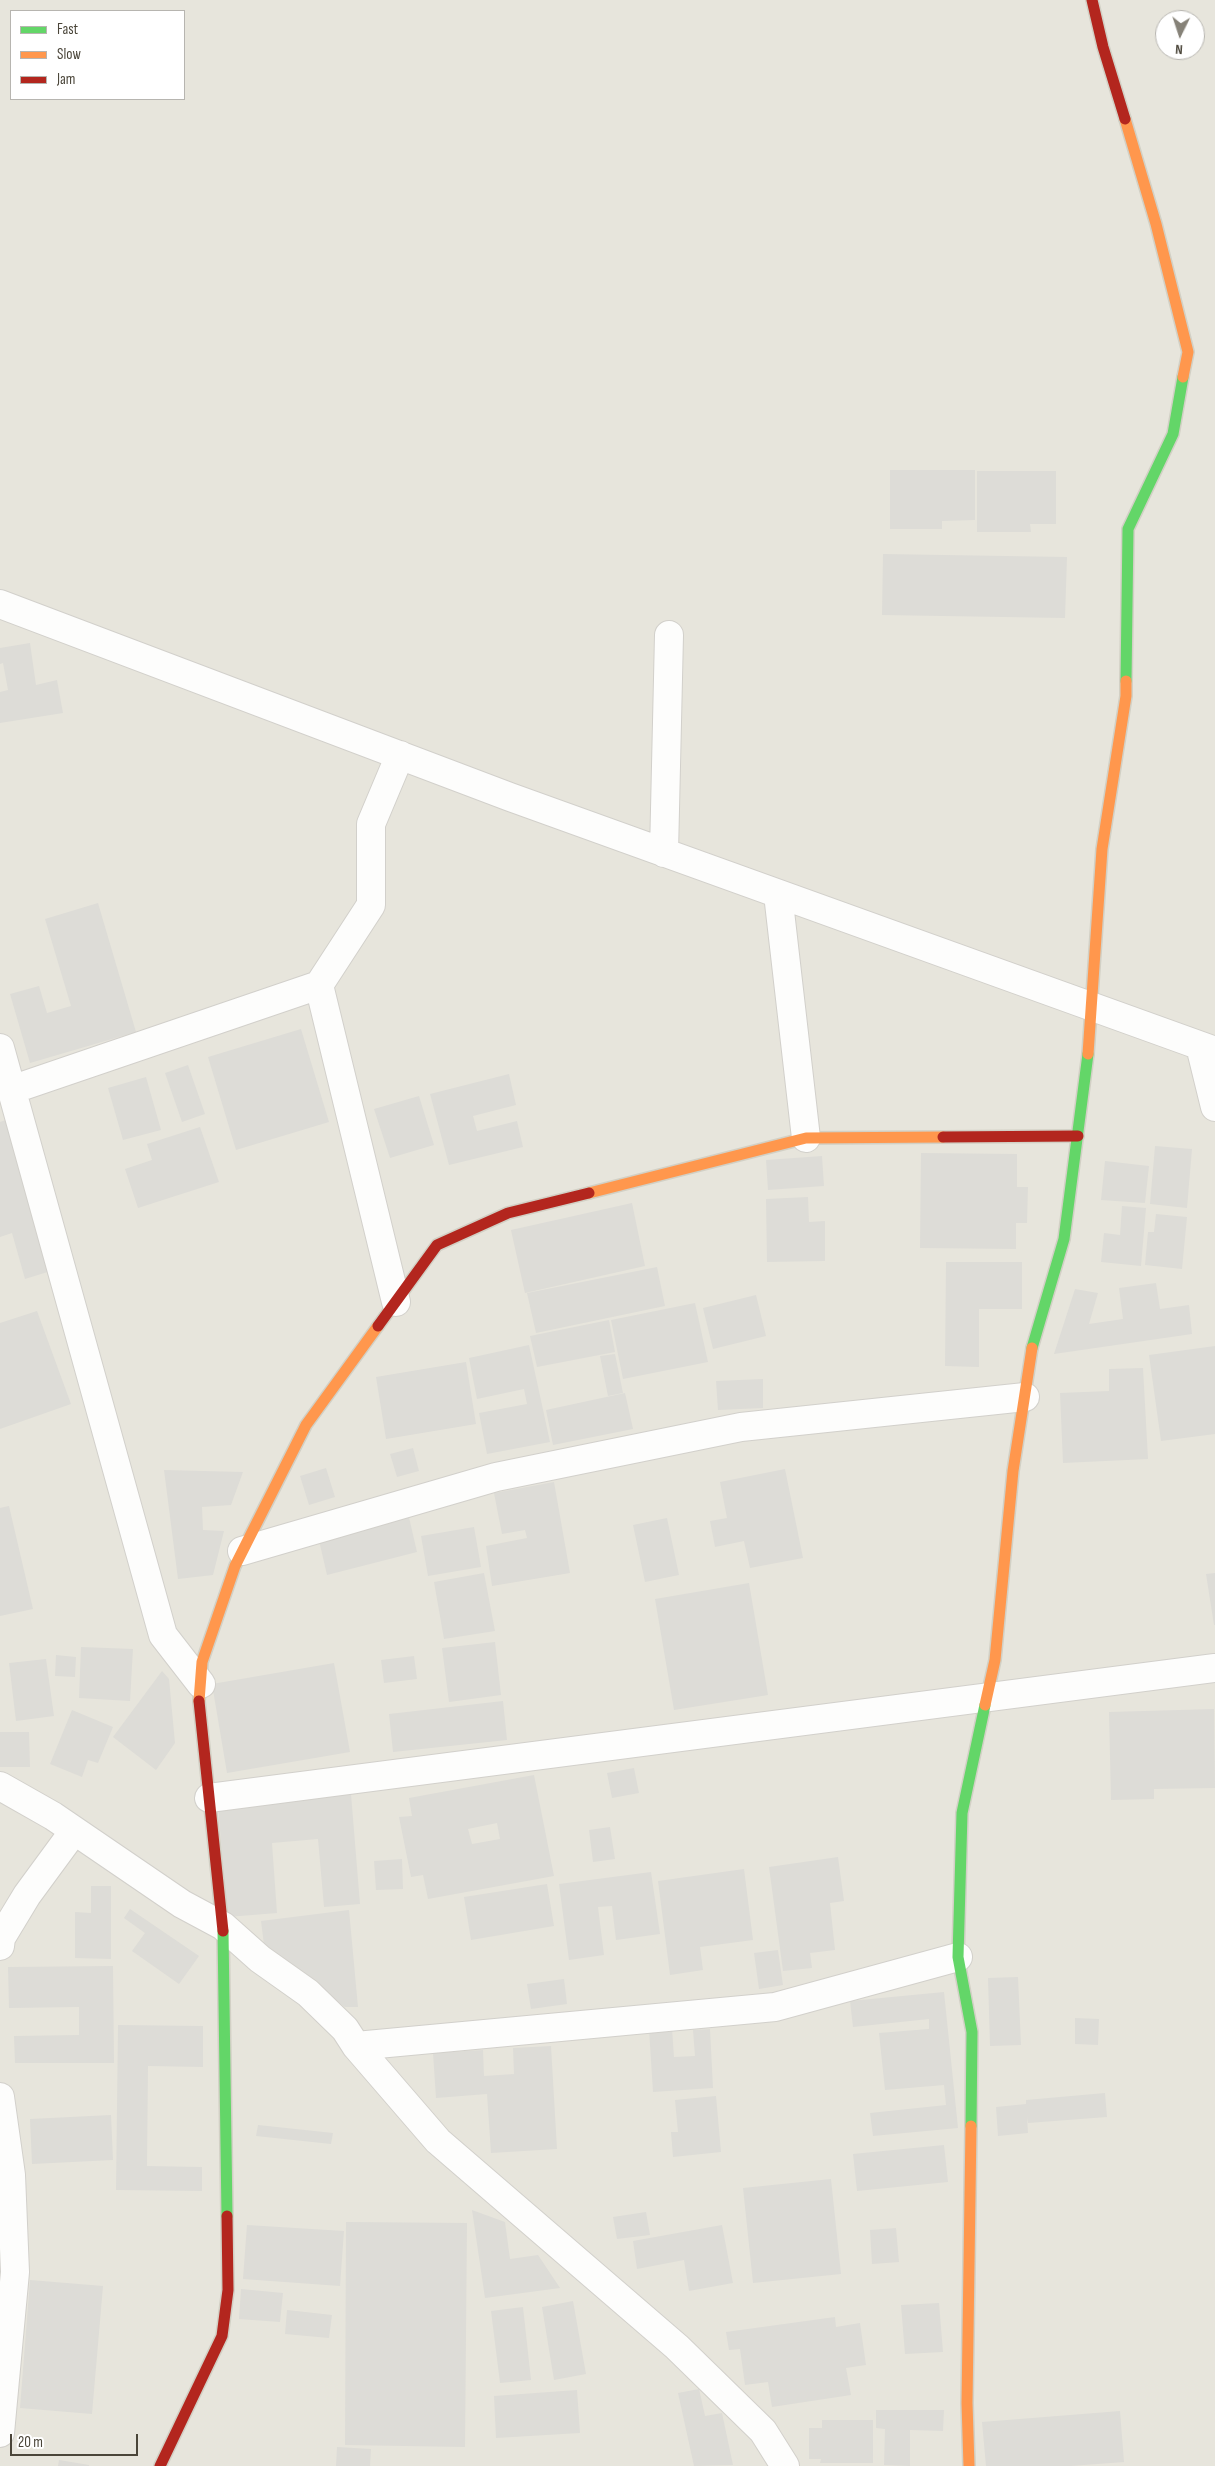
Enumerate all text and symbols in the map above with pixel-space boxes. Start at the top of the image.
legend [10,10,185,100]
north arrow [1155,10,1205,60]
text: Fast [57,20,78,39]
text: N [1175,41,1183,58]
text: Slow [57,45,81,64]
text: Jam [57,70,75,89]
scale bar [12,2424,140,2456]
text: 20 m [18,2433,43,2452]

